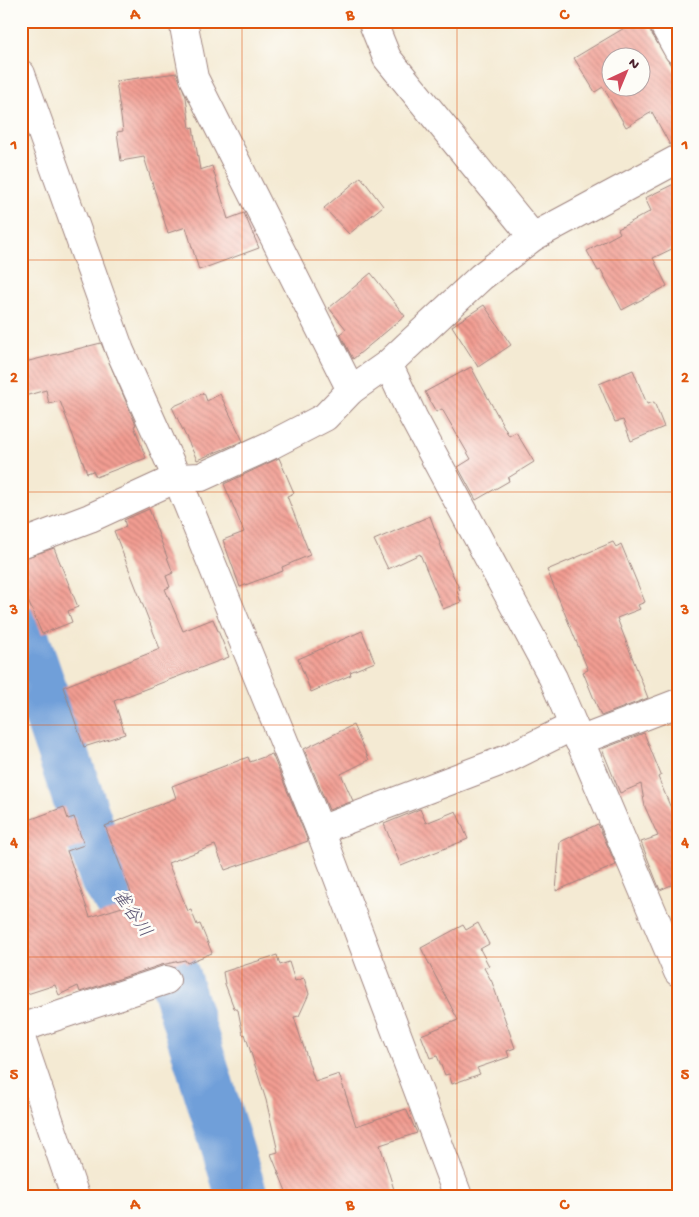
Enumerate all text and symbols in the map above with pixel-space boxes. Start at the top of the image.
text: A [129,7,141,26]
text: B [345,7,355,26]
text: C [559,7,570,26]
north arrow [602,48,652,98]
text: N [624,55,642,74]
text: 1 [10,137,17,156]
text: 1 [681,137,688,156]
text: 2 [10,370,18,389]
text: 2 [681,370,689,389]
text: 3 [9,602,18,621]
text: 3 [680,602,689,621]
text: 4 [9,835,18,854]
text: 4 [680,835,689,854]
water label: 雀谷川 [107,885,156,942]
text: 5 [10,1067,19,1086]
text: 5 [681,1067,690,1086]
text: A [129,1197,141,1216]
text: B [345,1197,355,1216]
text: C [559,1197,570,1216]

